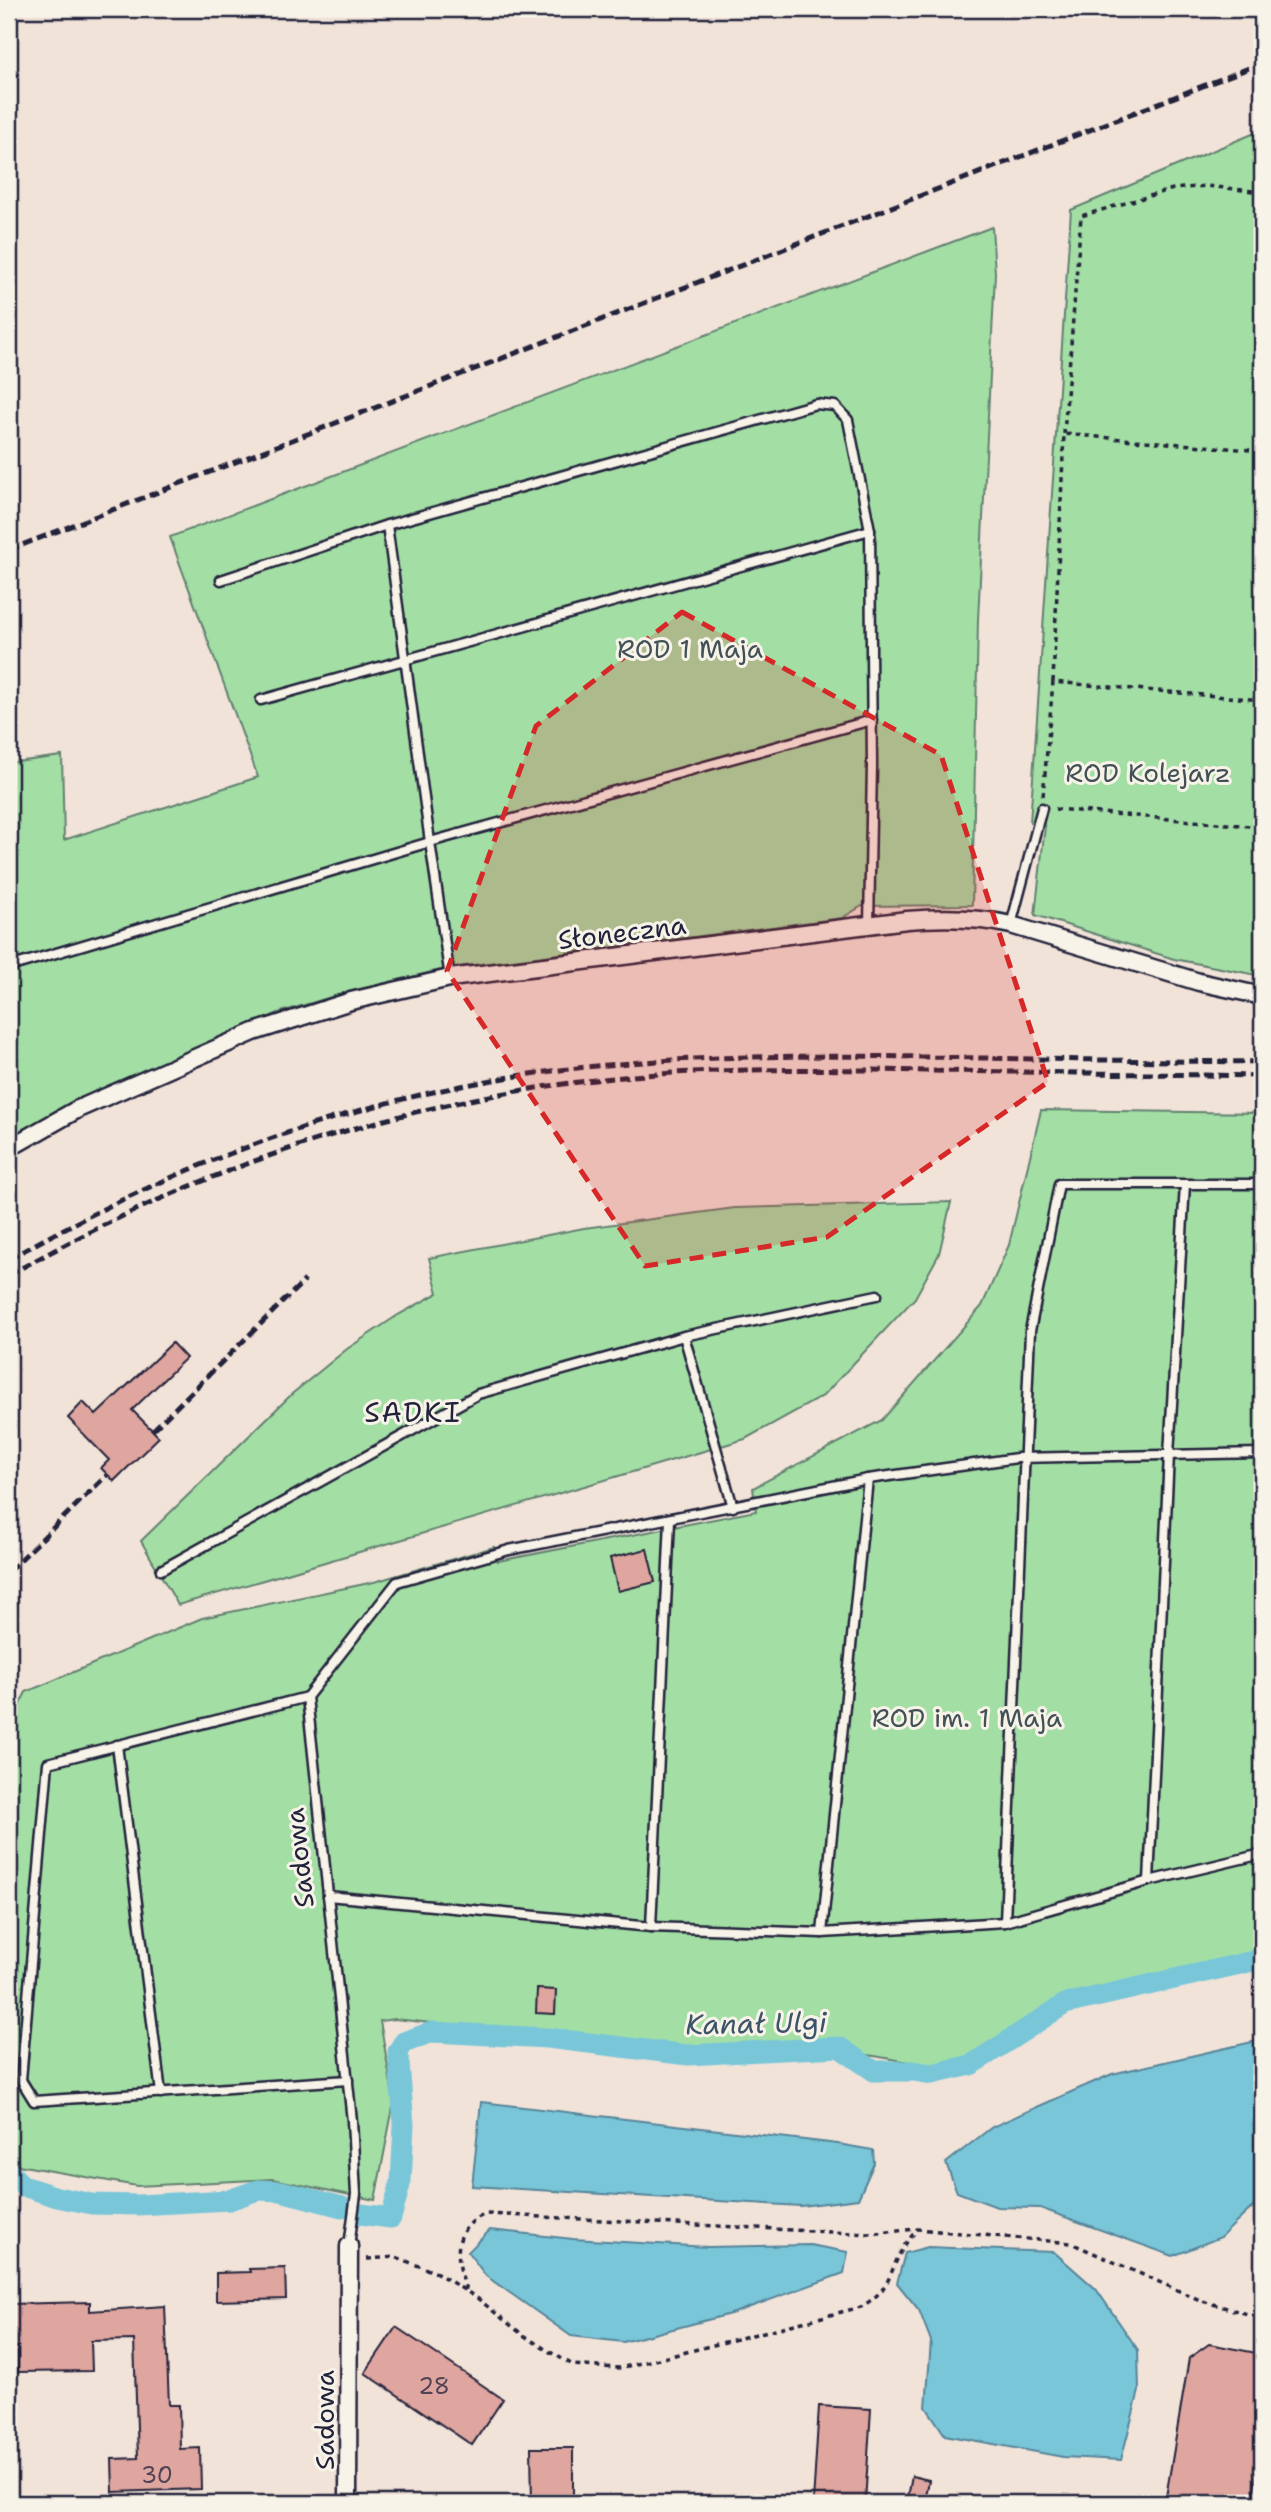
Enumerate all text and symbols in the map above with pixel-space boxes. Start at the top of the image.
park label: ROD 1 Maja [617,631,763,666]
park label: ROD Kolejarz [1065,755,1231,790]
street label: Słoneczna [556,907,688,957]
district label: SADKI [364,1393,462,1431]
park label: ROD im. 1 Maja [872,1700,1062,1735]
street label: Sadowa [276,1806,322,1910]
water label: Kanał Ulgi [685,2003,828,2043]
street label: Sadowa [307,2370,342,2470]
house number: 28 [418,2371,450,2401]
house number: 30 [141,2460,173,2490]

